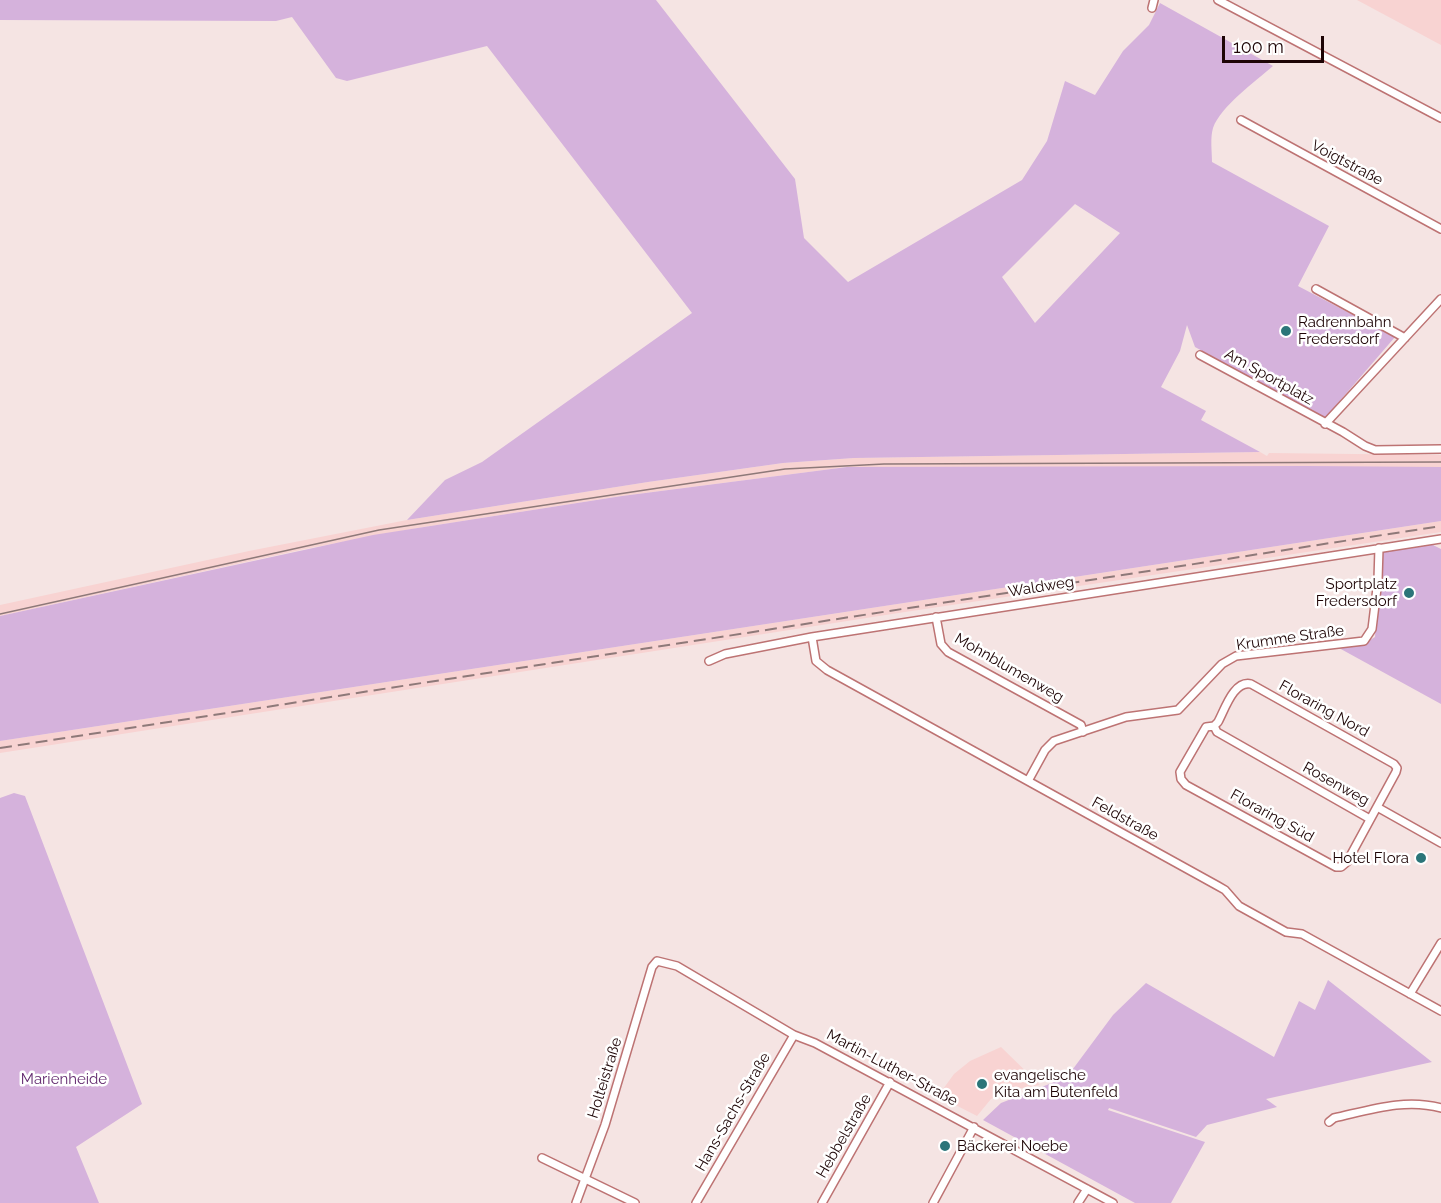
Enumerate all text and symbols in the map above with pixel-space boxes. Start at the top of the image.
scale bar [1225,24,1327,62]
text: 100 m [1233,36,1284,57]
street label: Voigtstraße [1308,137,1386,189]
place label: Radrennbahn Fredersdorf [1298,313,1391,348]
marker: Radrennbahn Fredersdorf [1279,324,1293,338]
street label: Am Sportplatz [1221,345,1317,409]
street label: Waldweg [1007,573,1075,601]
place label: Sportplatz Fredersdorf [1316,575,1397,610]
marker: Sportplatz Fredersdorf [1402,586,1416,600]
street label: Krumme Straße [1235,622,1345,654]
street label: Mohnblumenweg [951,629,1067,707]
street label: Floraring Nord [1276,677,1372,741]
street label: Rosenweg [1300,758,1372,810]
street label: Floraring Süd [1227,786,1317,846]
street label: Feldstraße [1089,793,1161,845]
place label: Hotel Flora [1332,849,1409,867]
marker: Hotel Flora [1414,851,1428,865]
street label: Martin-Luther-Straße [823,1026,961,1110]
street label: Holteistraße [584,1035,626,1121]
street label: Hans-Sachs-Straße [692,1050,774,1174]
place label: evangelische Kita am Butenfeld [994,1066,1118,1101]
park label: Marienheide [21,1070,107,1088]
marker: evangelische Kita am Butenfeld [975,1077,989,1091]
street label: Hebbelstraße [813,1091,875,1181]
place label: Bäckerei Noebe [957,1137,1068,1155]
marker: Bäckerei Noebe [938,1139,952,1153]

